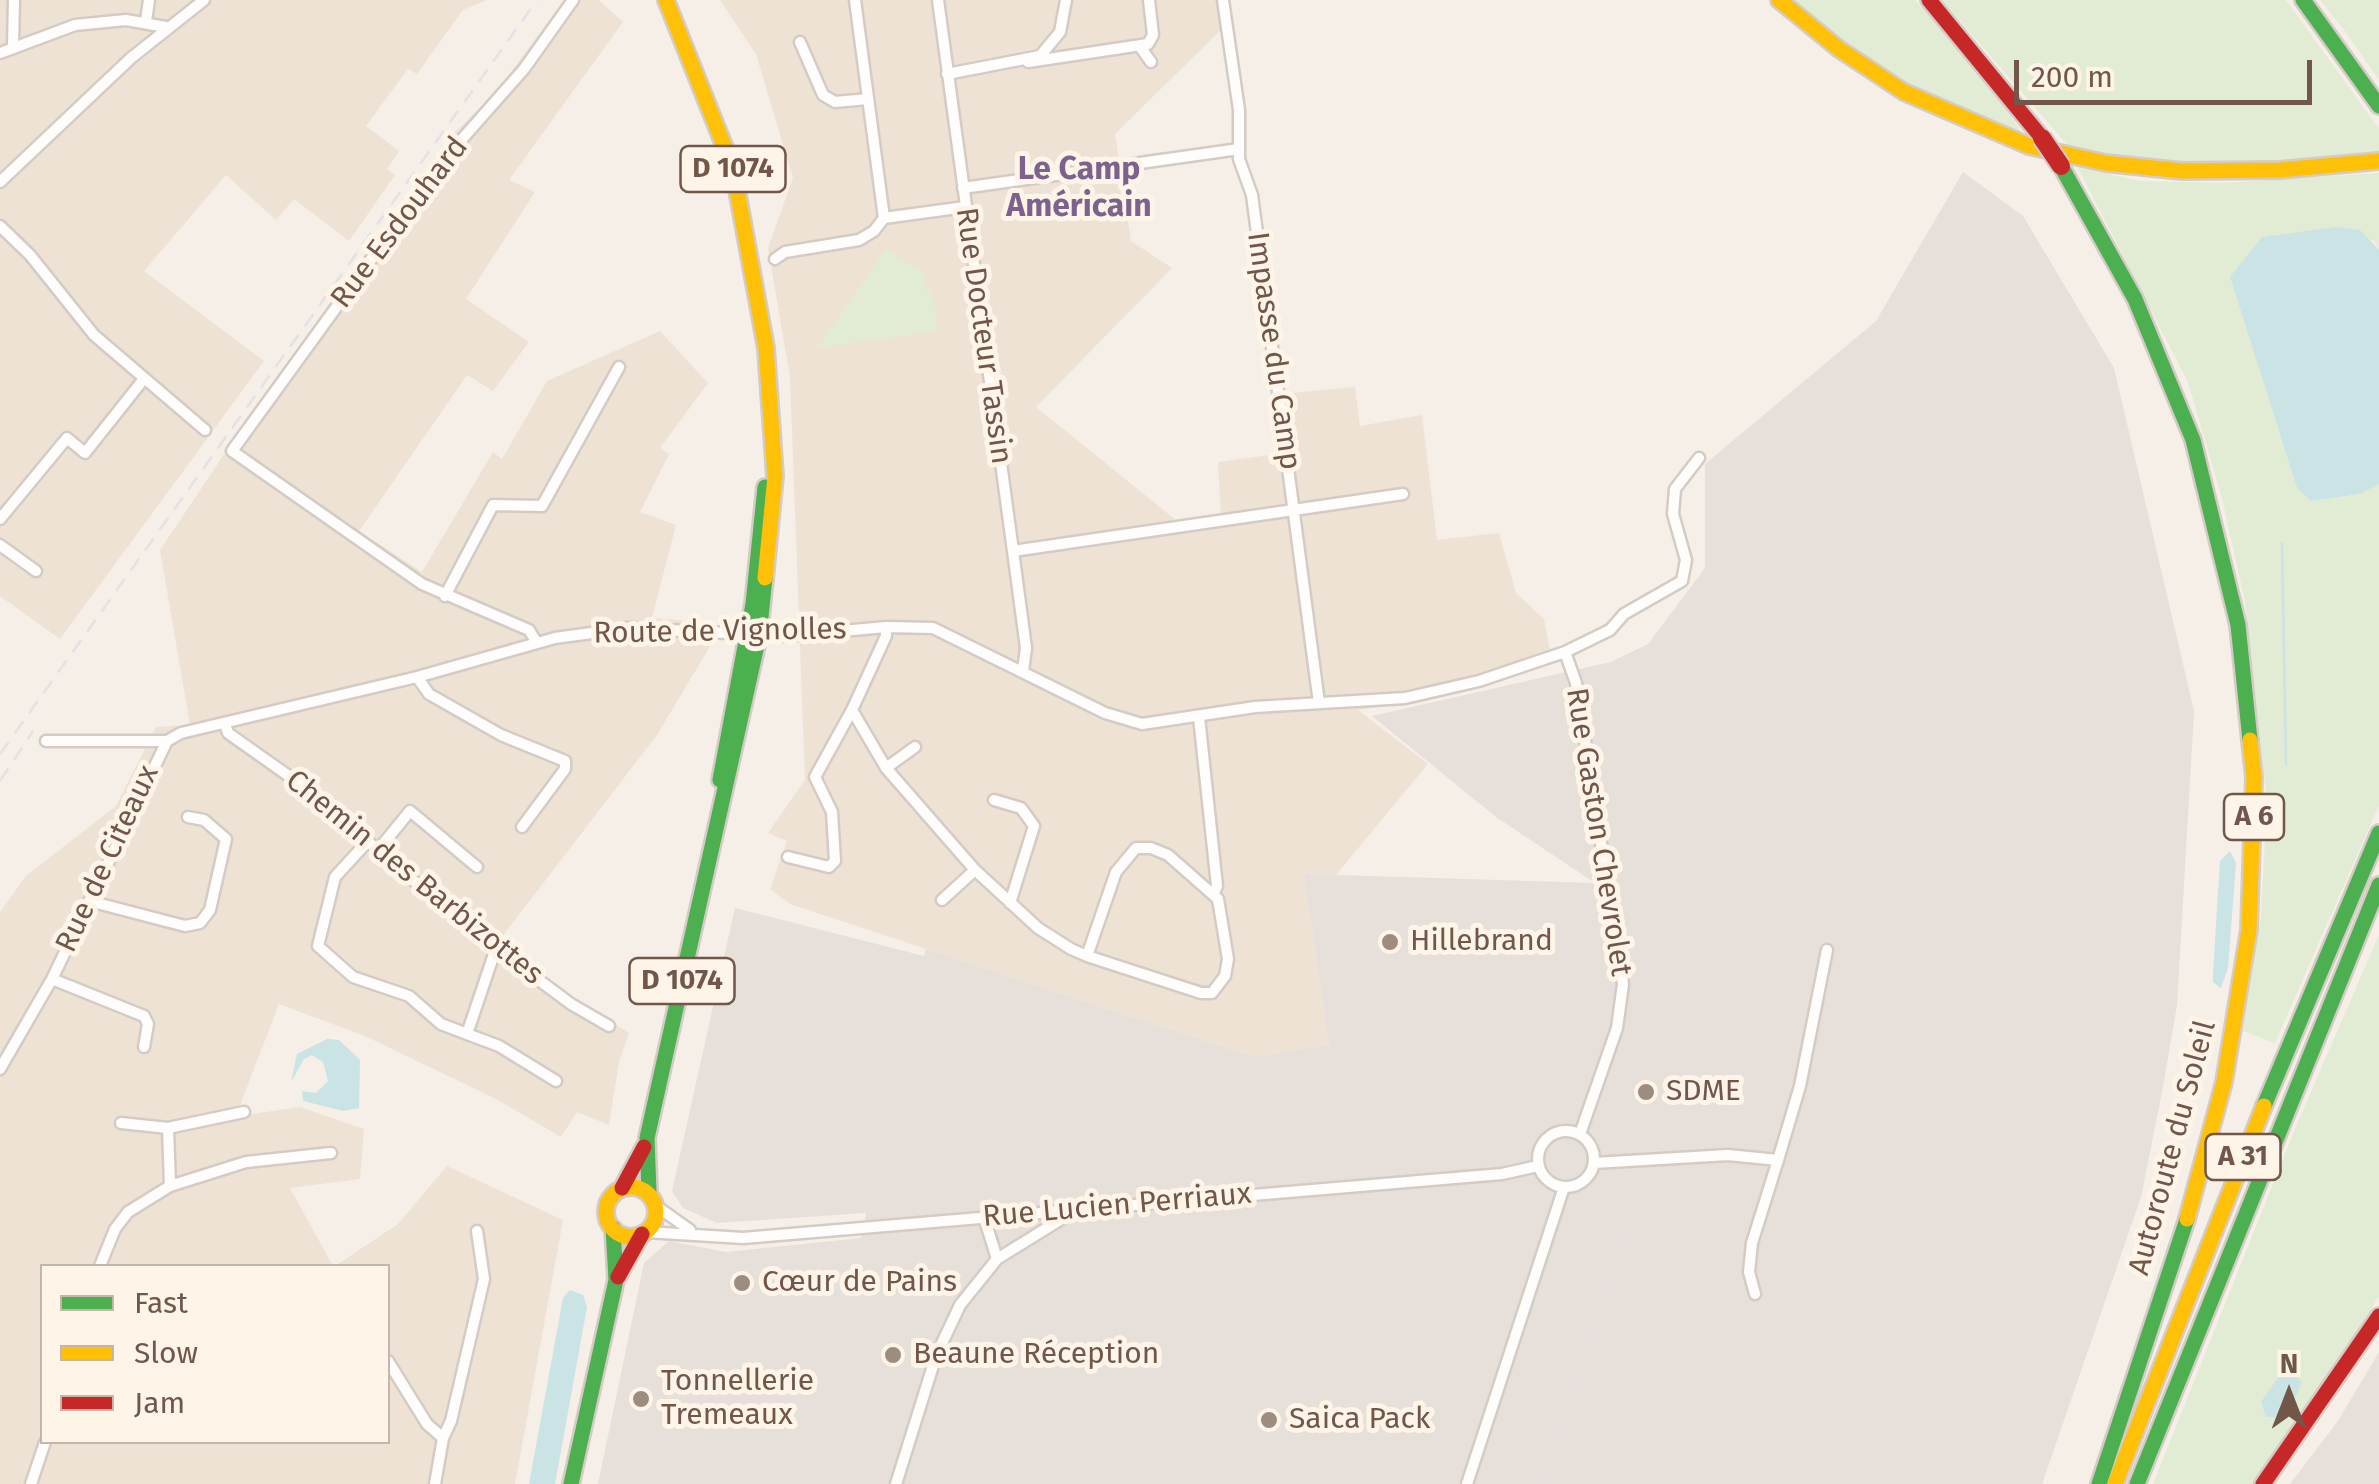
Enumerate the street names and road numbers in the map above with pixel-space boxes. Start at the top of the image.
street label: Rue Esdouhard [324,130,476,316]
road number: D 1074 [680,146,786,192]
street label: Rue Docteur Tassin [947,205,1019,467]
street label: Impasse du Camp [1238,230,1308,472]
street label: Route de Vignolles [593,612,847,652]
street label: Rue Gaston Chevrolet [1557,685,1639,979]
street label: Rue de Citeaux [49,760,167,958]
street label: Chemin des Barbizottes [278,763,550,993]
road number: A 6 [2224,794,2284,840]
road number: D 1074 [630,958,734,1004]
street label: Autoroute du Soleil [2122,1017,2224,1279]
road number: A 31 [2206,1134,2280,1180]
street label: Rue Lucien Perriaux [981,1176,1253,1236]

